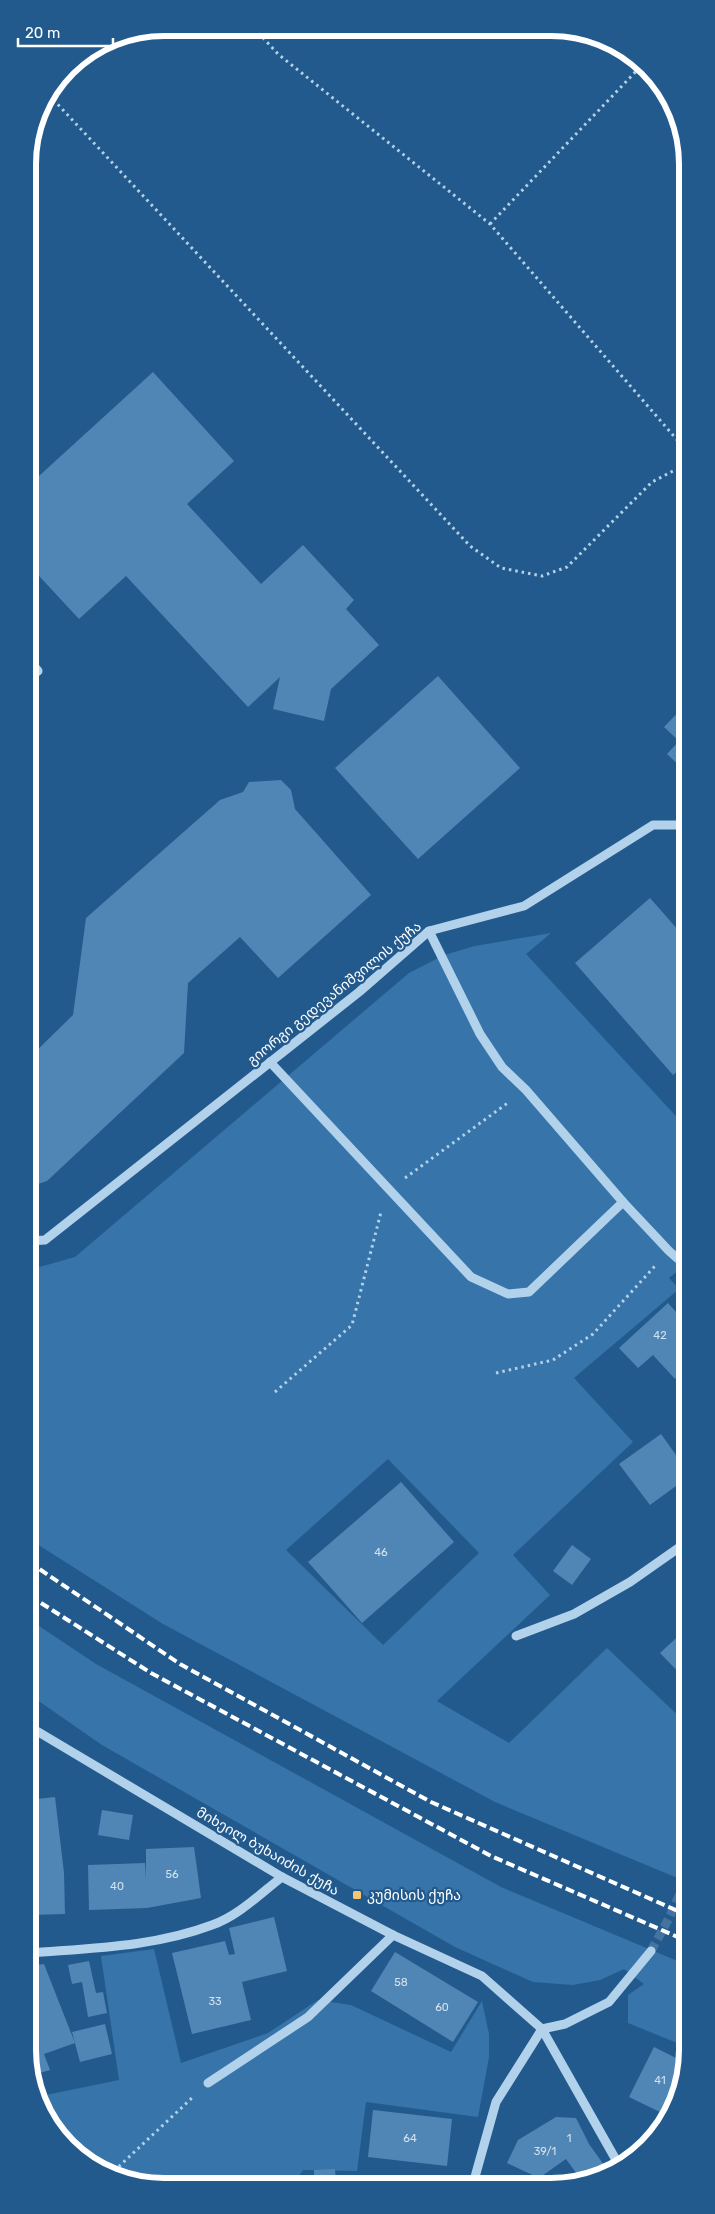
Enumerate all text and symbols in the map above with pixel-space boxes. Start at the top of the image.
scale bar [18,15,112,47]
text: 20 m [25,24,60,42]
street label: გიორგი გედევანიშვილის ქუჩა [244,918,425,1069]
house number: 42 [653,1329,667,1342]
house number: 46 [374,1546,388,1559]
street label: მიხეილ ბუხაიძის ქუჩა [193,1804,342,1899]
house number: 56 [165,1868,179,1881]
house number: 40 [110,1880,124,1893]
place label: კუმისის ქუჩა [367,1887,461,1904]
marker: კუმისის ქუჩა [351,1889,363,1901]
house number: 58 [394,1976,408,1989]
house number: 33 [208,1995,222,2008]
house number: 60 [435,2001,449,2014]
house number: 41 [654,2074,666,2087]
house number: 64 [403,2132,417,2145]
house number: 1 [567,2132,571,2145]
house number: 39/1 [534,2145,556,2158]

